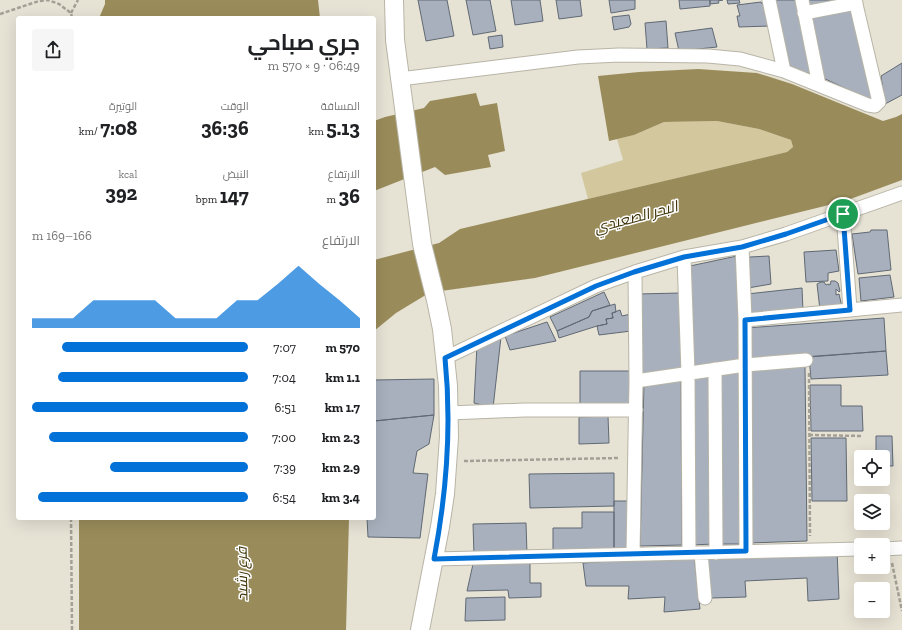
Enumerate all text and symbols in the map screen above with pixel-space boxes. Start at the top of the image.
button: share [32,29,74,71]
text: جري صباحي [247,29,360,56]
text: 06:49 · 9 × 570 m [268,58,360,73]
text: الوتيرة [109,100,137,113]
text: الوقت [221,100,249,113]
text: المسافة [321,100,360,113]
text: 7:08 [100,116,137,140]
text: 36:36 [201,116,249,140]
text: 5.13 [326,116,360,140]
text: /km [79,125,100,138]
text: km [309,125,326,138]
text: kcal [118,168,137,181]
text: النبض [223,168,249,181]
text: الارتفاع [328,168,360,181]
text: 392 [105,181,137,205]
text: 147 [220,184,249,208]
text: 36 [339,184,360,208]
text: bpm [196,193,220,206]
text: m [327,193,339,206]
water label: البحر الصعيدي [592,197,682,240]
pin [826,197,860,231]
icon: arrive [832,203,854,225]
text: 166–169 m [32,228,92,243]
text: الارتفاع [322,233,360,248]
text: 7:07 [273,340,296,355]
text: 570 m [325,340,360,355]
text: 7:04 [272,370,296,385]
text: 1.1 km [326,370,360,385]
text: 6:51 [275,400,296,415]
text: 1.7 km [325,400,360,415]
text: 7:00 [272,430,296,445]
text: 2.3 km [322,430,360,445]
map controls [854,450,890,618]
button: locate [854,450,890,486]
text: 7:39 [274,460,296,475]
text: 2.9 km [322,460,360,475]
text: 6:54 [273,490,296,505]
text: 3.4 km [322,490,360,505]
button: layers [854,494,890,530]
button: + [854,538,890,574]
water label: فرع رشيد [233,546,252,601]
button: − [854,582,890,618]

